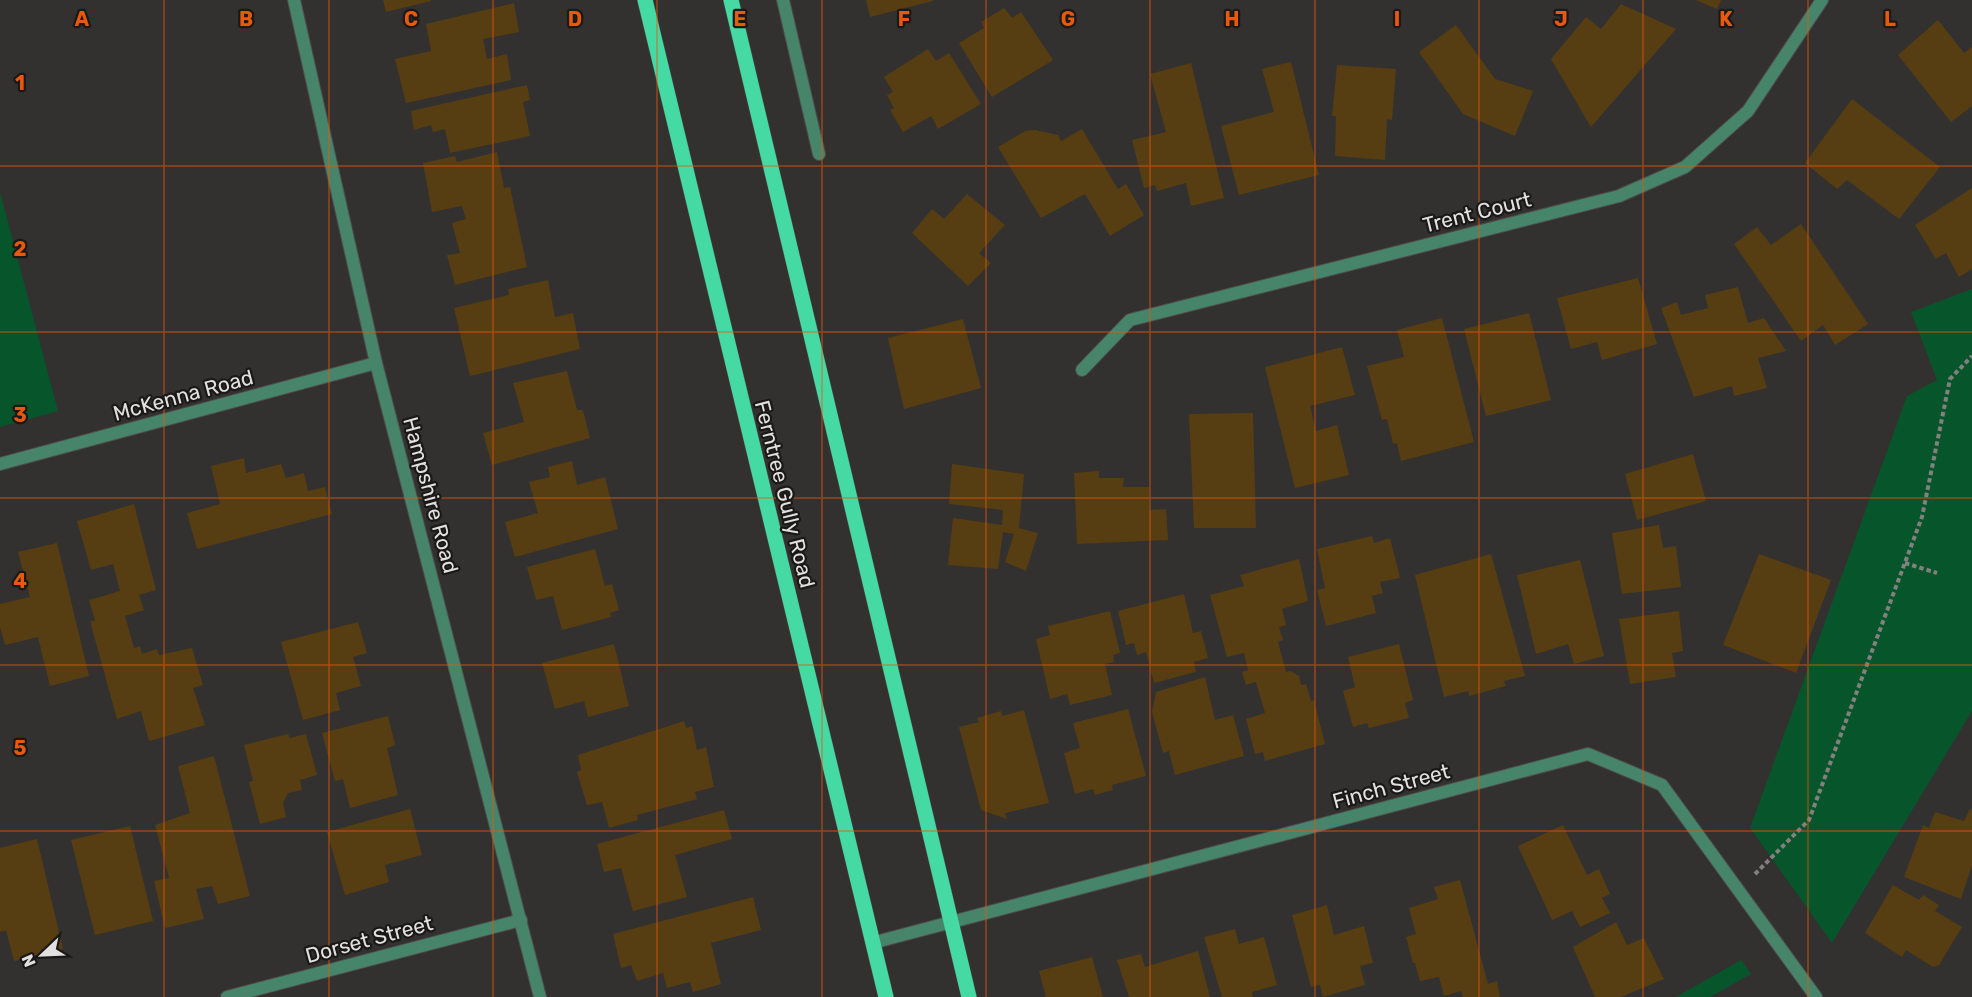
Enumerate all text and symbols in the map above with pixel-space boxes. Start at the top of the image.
text: A [75,7,90,31]
text: B [239,7,253,31]
text: C [404,7,418,31]
text: D [568,7,582,31]
text: E [734,7,746,31]
text: F [898,7,910,31]
text: G [1061,7,1075,31]
text: H [1225,7,1239,31]
text: I [1394,7,1400,31]
text: J [1554,7,1568,31]
text: K [1719,7,1733,31]
text: L [1884,7,1896,31]
text: 1 [15,71,25,95]
street label: Trent Court [1420,186,1534,238]
text: 2 [14,237,27,261]
street label: McKenna Road [110,364,256,426]
street label: Ferntree Gully Road [750,398,820,590]
text: 3 [13,403,27,427]
street label: Hampshire Road [398,414,464,576]
text: 4 [13,569,27,593]
text: 5 [14,736,27,760]
street label: Finch Street [1330,758,1452,814]
street label: Dorset Street [303,910,435,968]
north arrow [12,925,72,985]
text: N [18,952,40,970]

